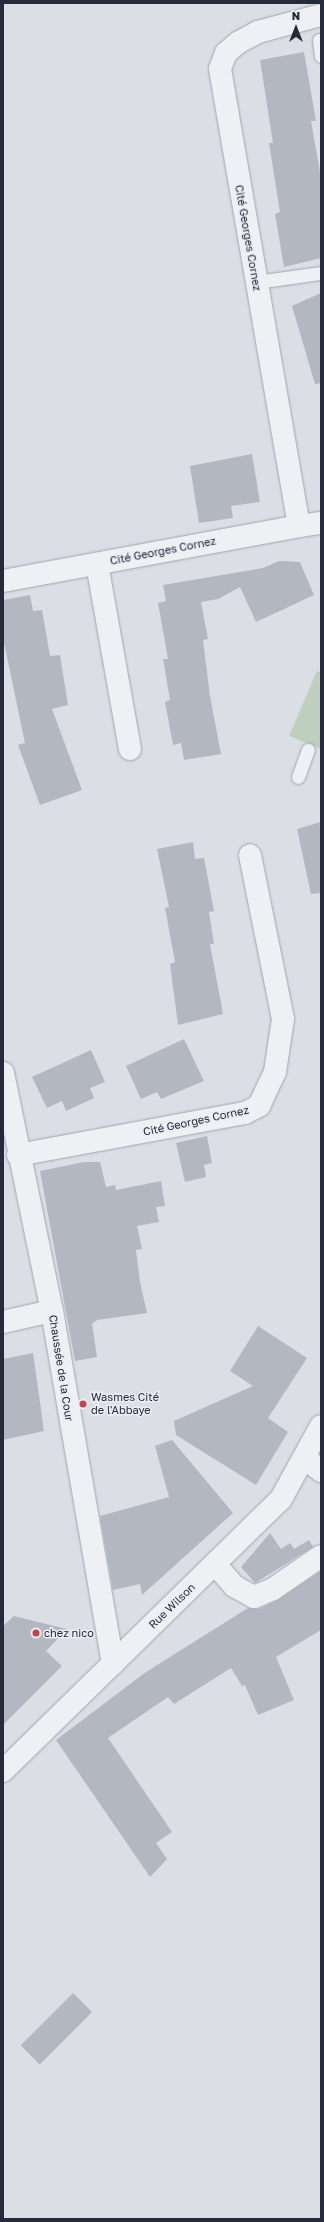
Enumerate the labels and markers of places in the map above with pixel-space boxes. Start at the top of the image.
place label: Wasmes Cité de l'Abbaye [91,1391,159,1417]
marker: Wasmes Cité de l'Abbaye [78,1399,88,1409]
place label: chez nico [44,1626,94,1640]
marker: chez nico [31,1628,41,1638]

